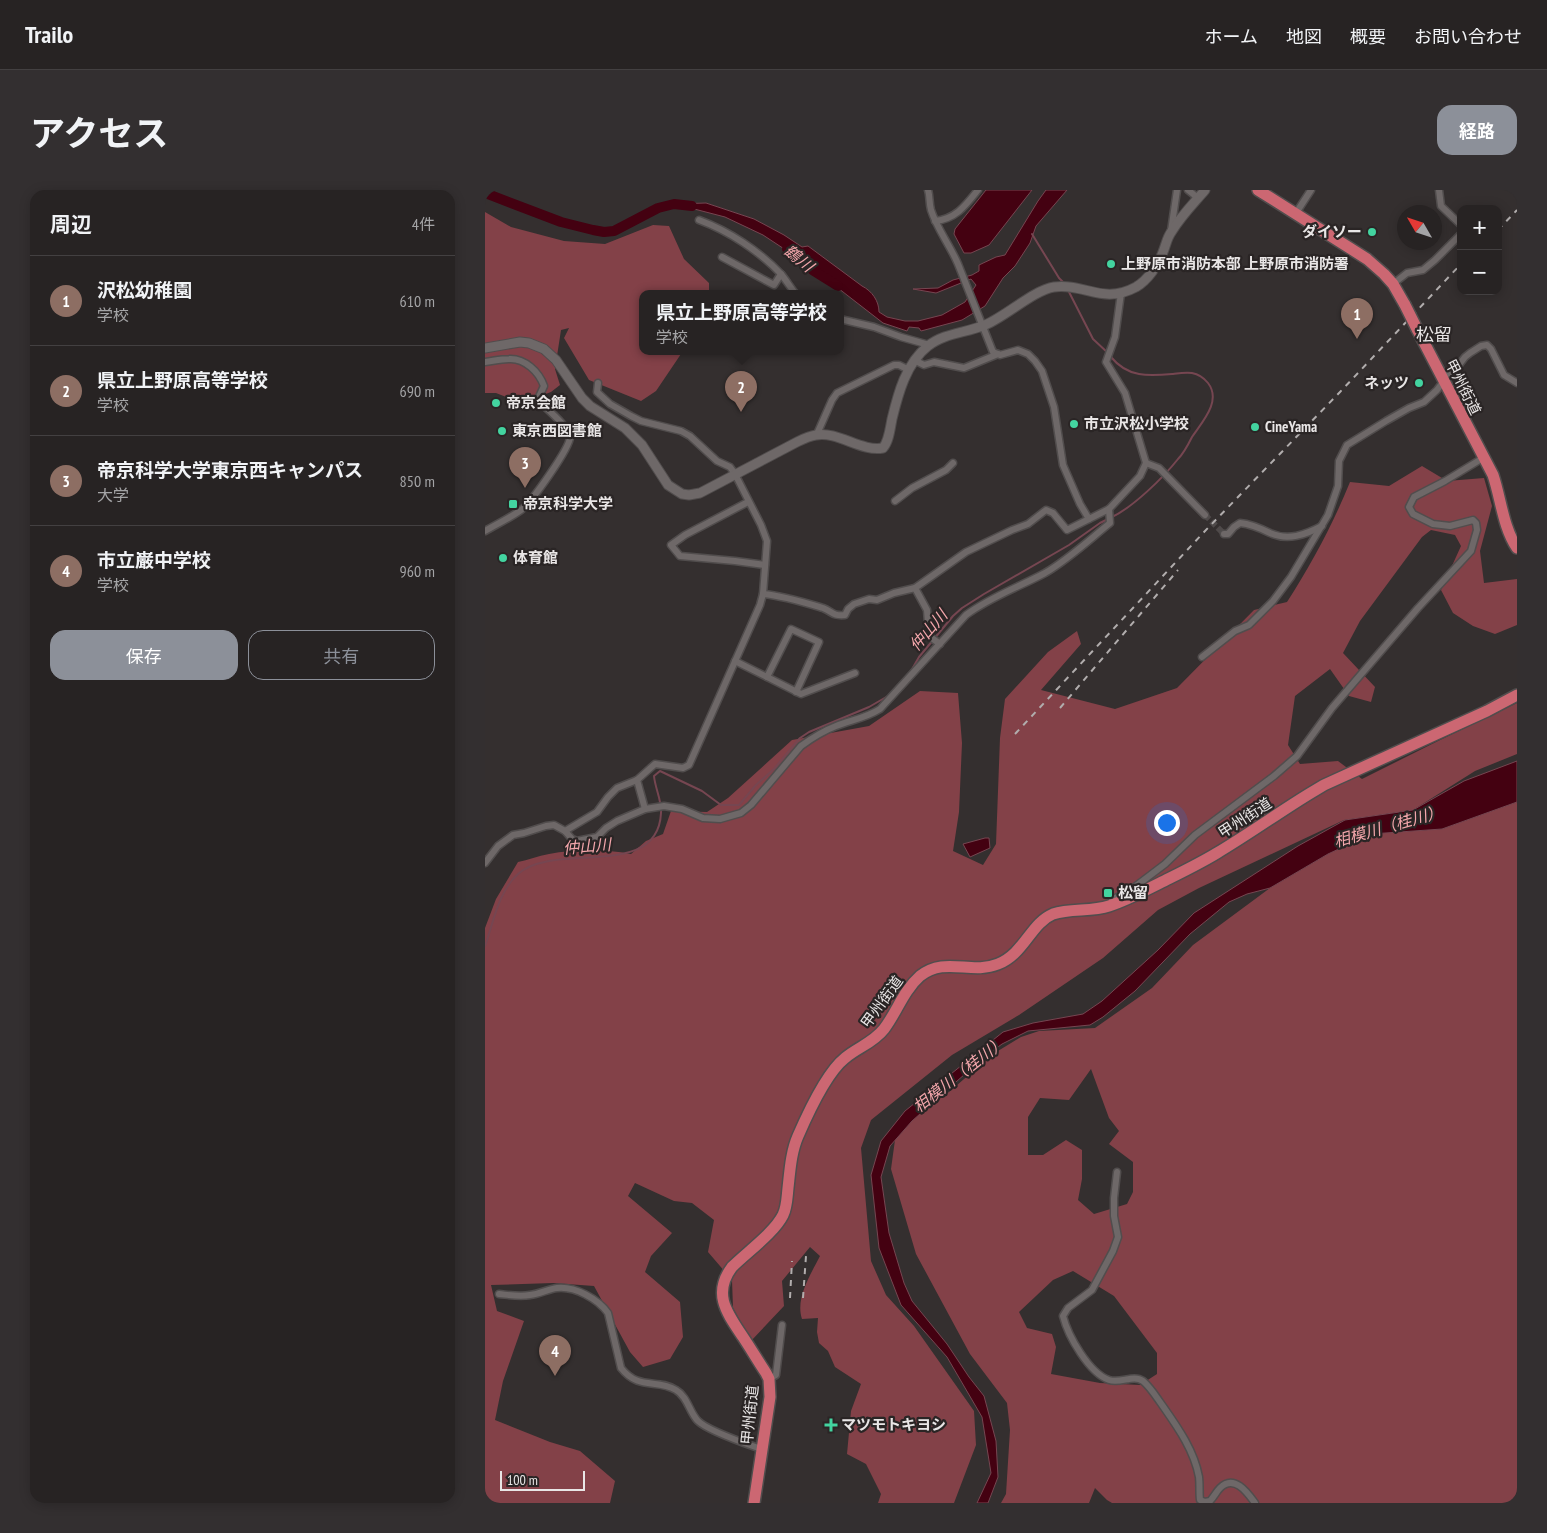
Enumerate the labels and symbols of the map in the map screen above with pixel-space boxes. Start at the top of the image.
north arrow [1397,205,1442,250]
place label: ダイソー [1302,222,1362,241]
marker: ダイソー [1366,226,1378,238]
water label: 鶴川 [780,240,819,277]
place label: 上野原市消防本部 上野原市消防署 [1121,254,1349,273]
marker: 上野原市消防本部 上野原市消防署 [1105,258,1117,270]
pin: 1 [1341,298,1373,339]
district label: 松留 [1416,323,1452,346]
street label: 甲州街道 [1441,356,1486,418]
pin: 2 [725,371,757,412]
place label: ネッツ [1364,373,1409,392]
marker: ネッツ [1413,377,1425,389]
place label: 帝京会館 [506,393,566,412]
marker: 帝京会館 [490,397,502,409]
place label: 市立沢松小学校 [1084,414,1189,433]
place label: CineYama [1265,417,1317,436]
marker: 市立沢松小学校 [1068,418,1080,430]
place label: 東京西図書館 [512,421,602,440]
marker: CineYama [1249,421,1261,433]
marker: 東京西図書館 [496,425,508,437]
pin: 3 [509,447,541,488]
place label: 帝京科学大学 [523,494,613,513]
marker: 帝京科学大学 [507,498,519,510]
place label: 体育館 [513,548,558,567]
marker: 体育館 [497,552,509,564]
water label: 仲山川 [905,604,953,655]
street label: 甲州街道 [1214,793,1275,842]
water label: 相模川（桂川） [1331,801,1445,851]
your location [1154,810,1180,836]
water label: 仲山川 [562,834,614,858]
place label: 松留 [1118,883,1148,902]
marker: 松留 [1102,887,1114,899]
street label: 甲州街道 [856,972,907,1032]
water label: 相模川（桂川） [909,1032,1009,1116]
pin: 4 [539,1335,571,1376]
street label: 甲州街道 [737,1384,762,1446]
place label: マツモトキヨシ [841,1415,946,1434]
marker: マツモトキヨシ [825,1419,837,1431]
scale bar [500,1468,585,1491]

